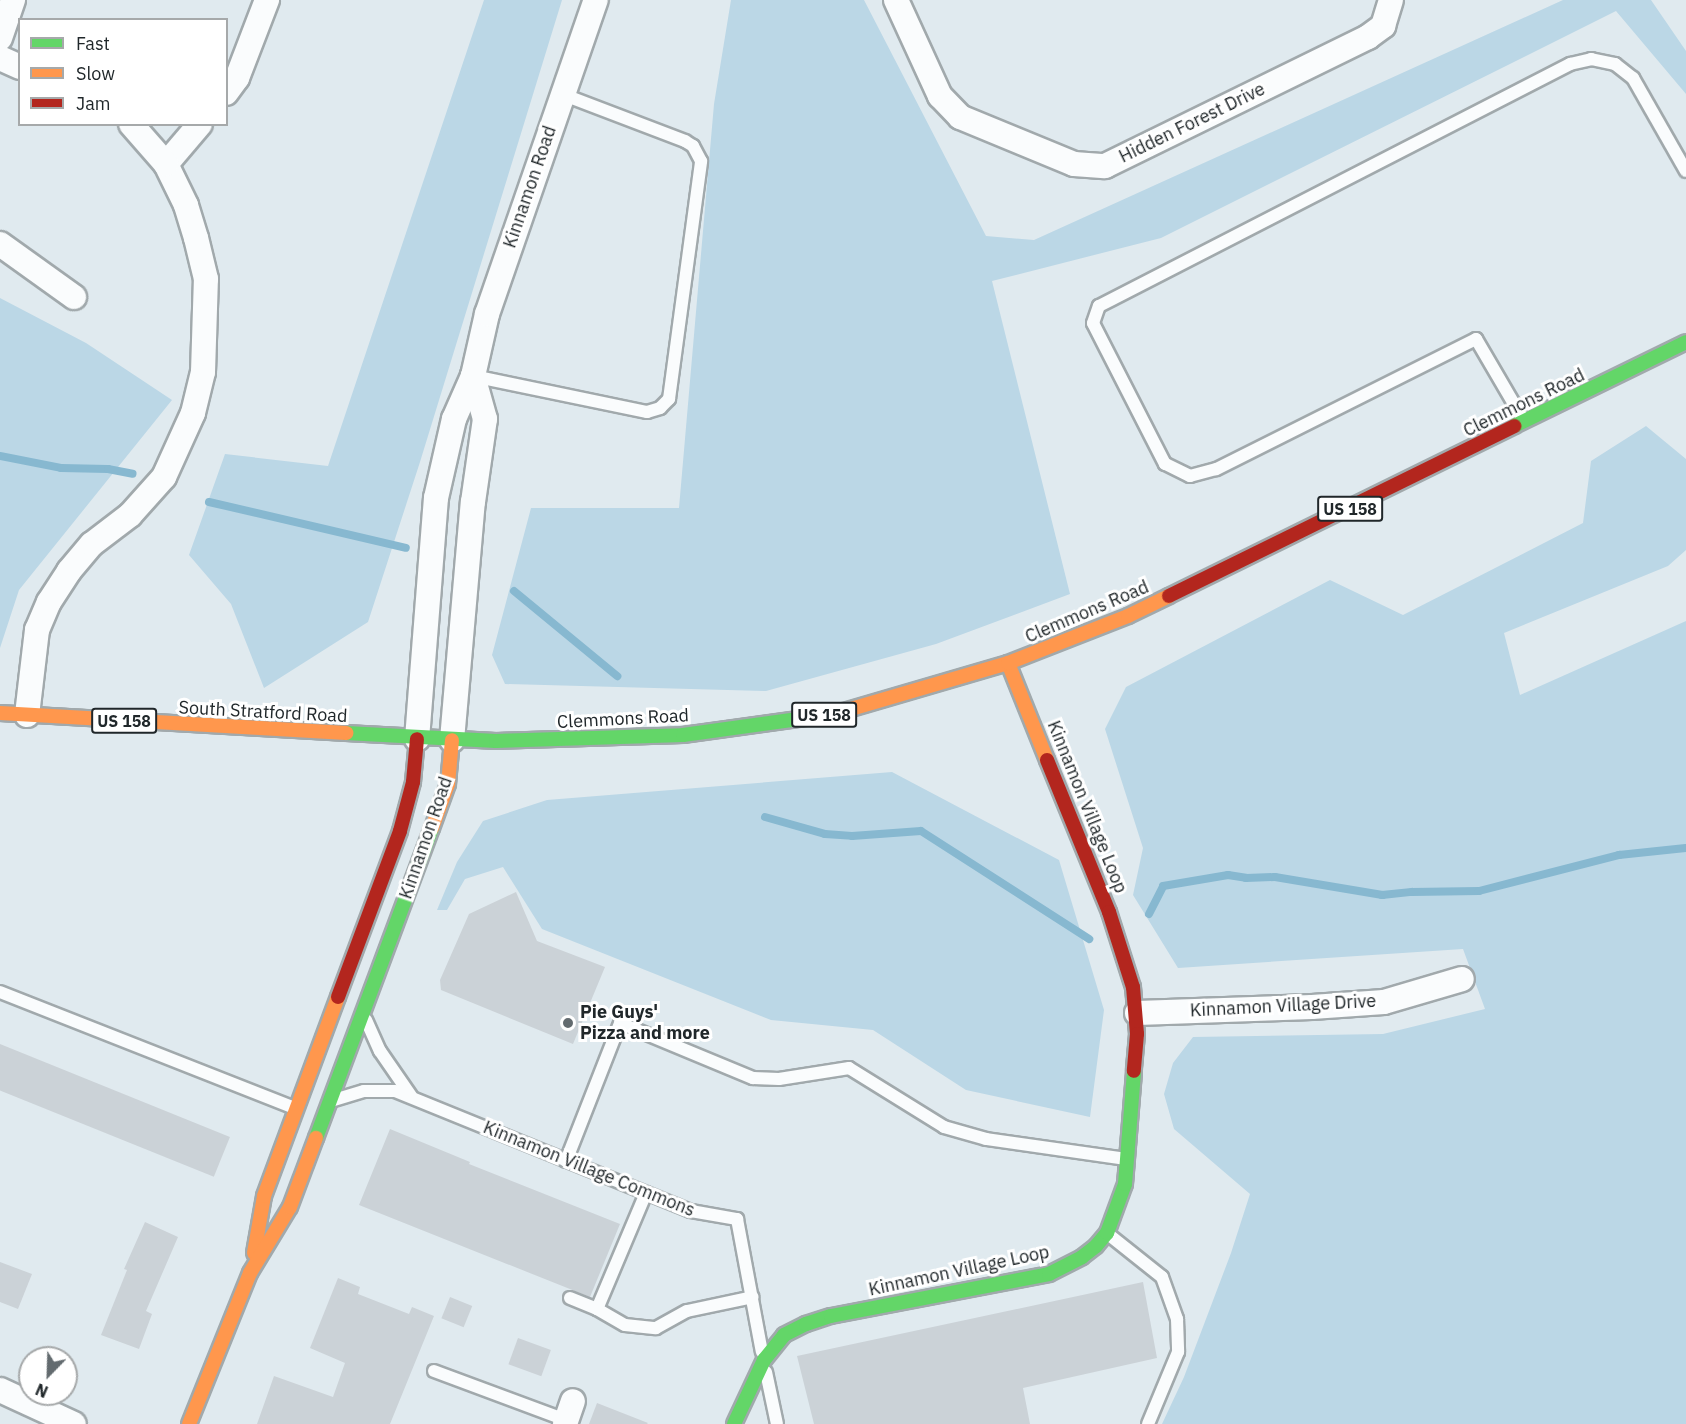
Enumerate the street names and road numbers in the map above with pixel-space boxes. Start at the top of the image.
street label: Hidden Forest Drive [1116,78,1268,168]
street label: Kinnamon Road [499,123,561,251]
street label: Clemmons Road [1460,364,1588,442]
road number: US 158 [1317,496,1383,522]
street label: Clemmons Road [1022,576,1152,648]
street label: South Stratford Road [178,697,348,727]
road number: US 158 [791,702,857,728]
street label: Clemmons Road [556,705,690,733]
road number: US 158 [91,708,157,734]
street label: Kinnamon Village Loop [1043,718,1131,896]
street label: Kinnamon Road [395,774,457,902]
street label: Kinnamon Village Drive [1189,990,1377,1022]
street label: Kinnamon Village Commons [480,1117,698,1221]
street label: Kinnamon Village Loop [867,1241,1051,1301]

